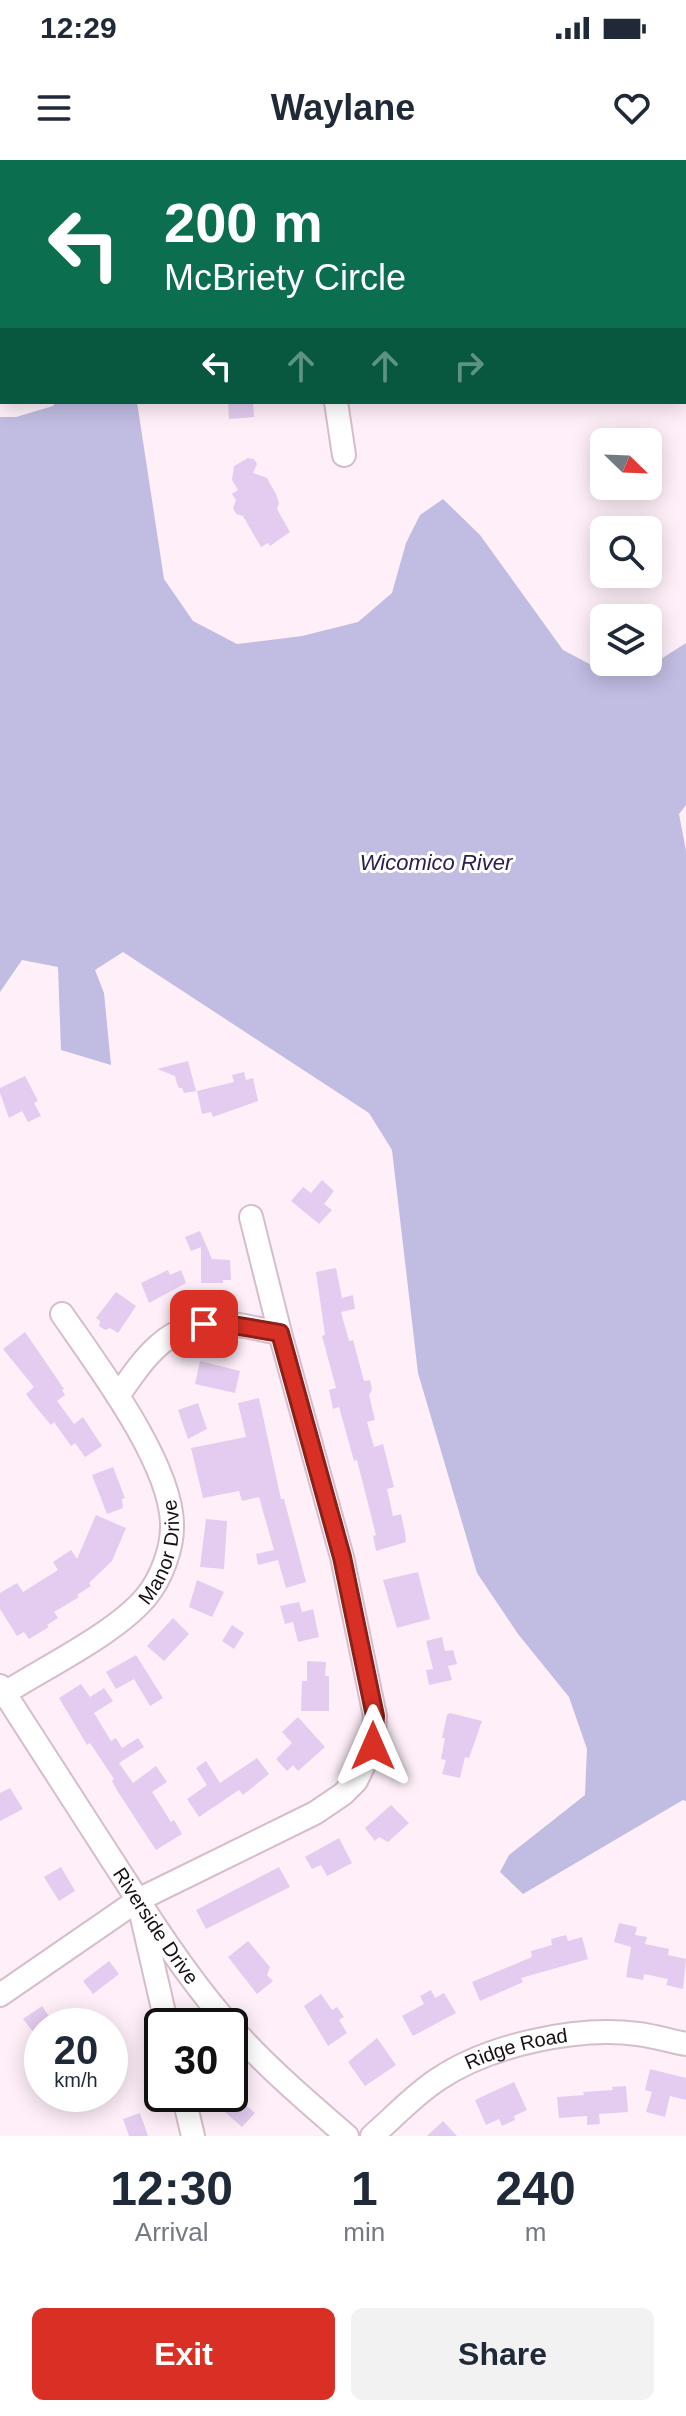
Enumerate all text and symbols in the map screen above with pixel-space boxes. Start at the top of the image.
text: 12:29 [40,11,117,44]
icon: menu [32,86,76,130]
icon: heart [610,86,654,130]
text: Waylane [271,87,415,128]
text: 200 m [164,191,323,254]
icon: left [32,192,136,296]
text: McBriety Circle [164,257,406,298]
icon: left [195,344,239,388]
icon: ahead [279,344,323,388]
icon: ahead [363,344,407,388]
icon: right [447,344,491,388]
north arrow [590,428,662,500]
map controls [590,428,662,676]
button: search [590,516,662,588]
button: layers [590,604,662,676]
water label: Wicomico River [360,850,514,875]
pin [170,1290,238,1358]
icon: arrive [182,1302,226,1346]
street label: Manor Drive [134,1498,183,1608]
position arrow [331,1704,415,1788]
street label: Riverside Drive [109,1863,203,1988]
speed limit sign: 30 [144,2008,248,2112]
street label: Ridge Road [461,2024,569,2074]
text: 20 [54,2028,98,2072]
text: km/h [54,2069,98,2091]
text: 12:30 [110,2162,233,2215]
text: 1 [351,2162,378,2215]
text: 240 [496,2162,576,2215]
text: Arrival [135,2217,209,2247]
text: min [343,2217,385,2247]
text: m [525,2217,546,2247]
button: Exit [32,2308,335,2400]
button: Share [351,2308,654,2400]

